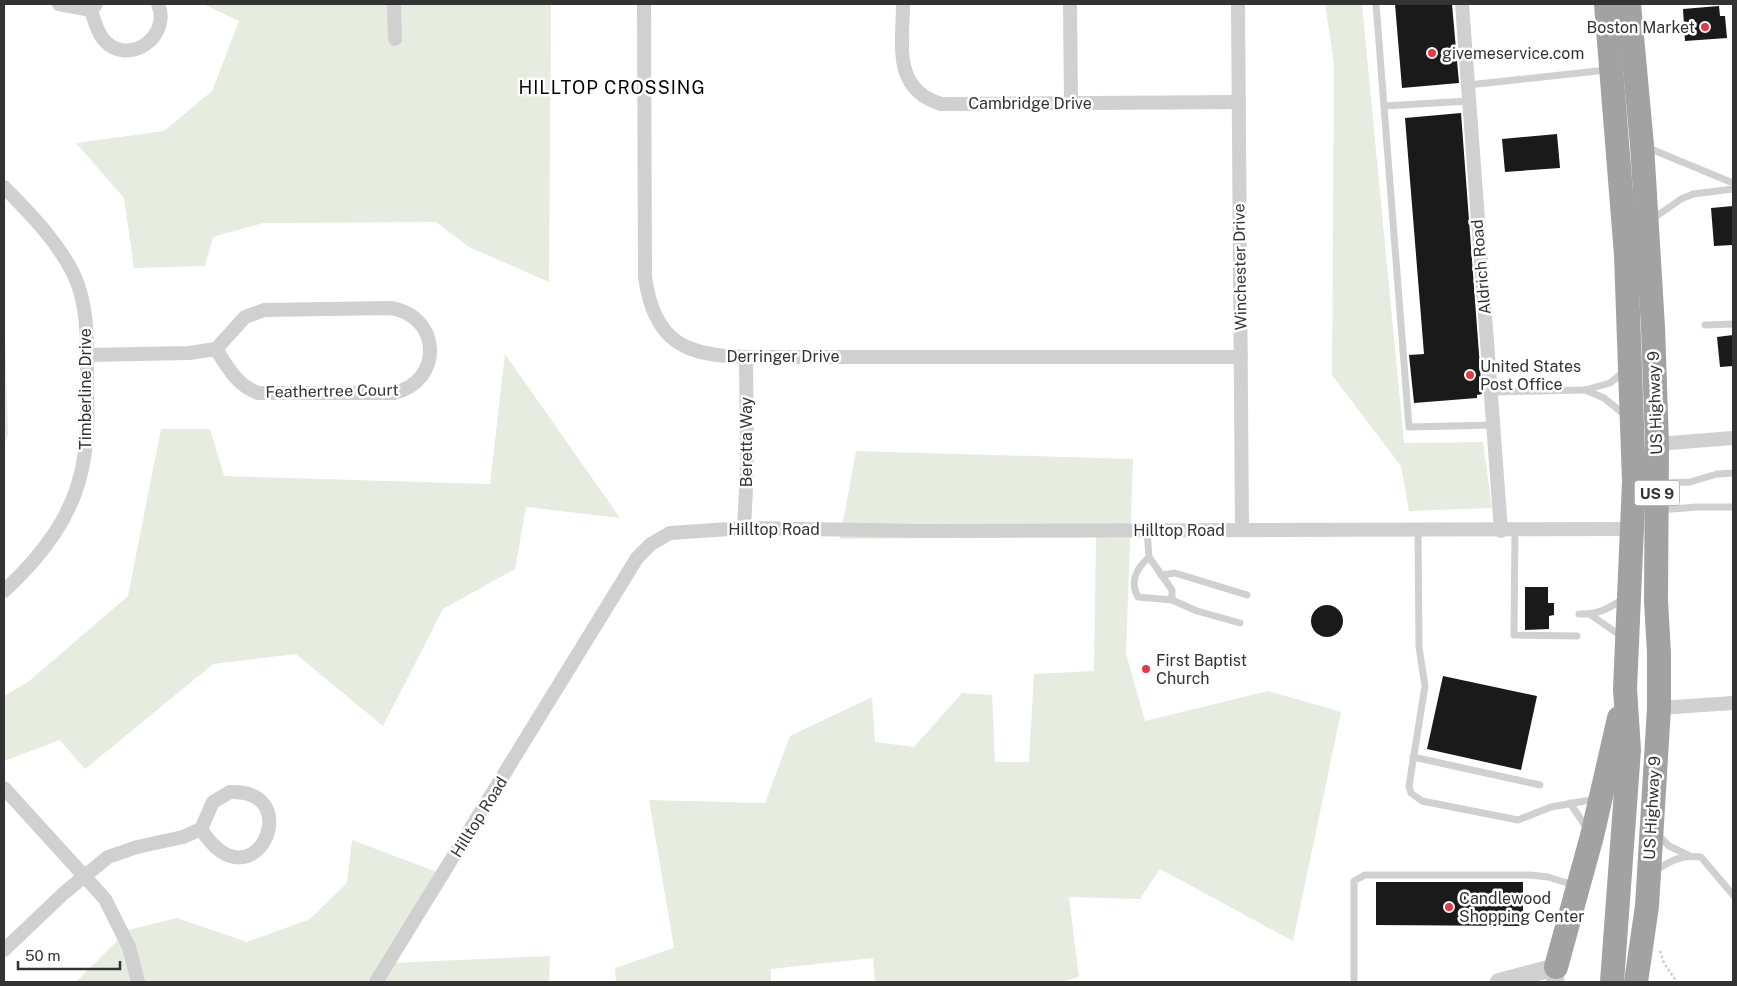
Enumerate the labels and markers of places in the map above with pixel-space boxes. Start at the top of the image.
place label: Boston Market [1586,18,1695,37]
marker: Boston Market [1699,21,1711,33]
place label: givemeservice.com [1442,44,1584,63]
marker: givemeservice.com [1426,47,1438,59]
place label: United States Post Office [1480,357,1581,394]
marker: United States Post Office [1464,369,1476,381]
place label: First Baptist Church [1156,651,1247,688]
marker: First Baptist Church [1140,663,1152,675]
place label: Candlewood Shopping Center [1459,889,1584,926]
marker: Candlewood Shopping Center [1443,901,1455,913]

